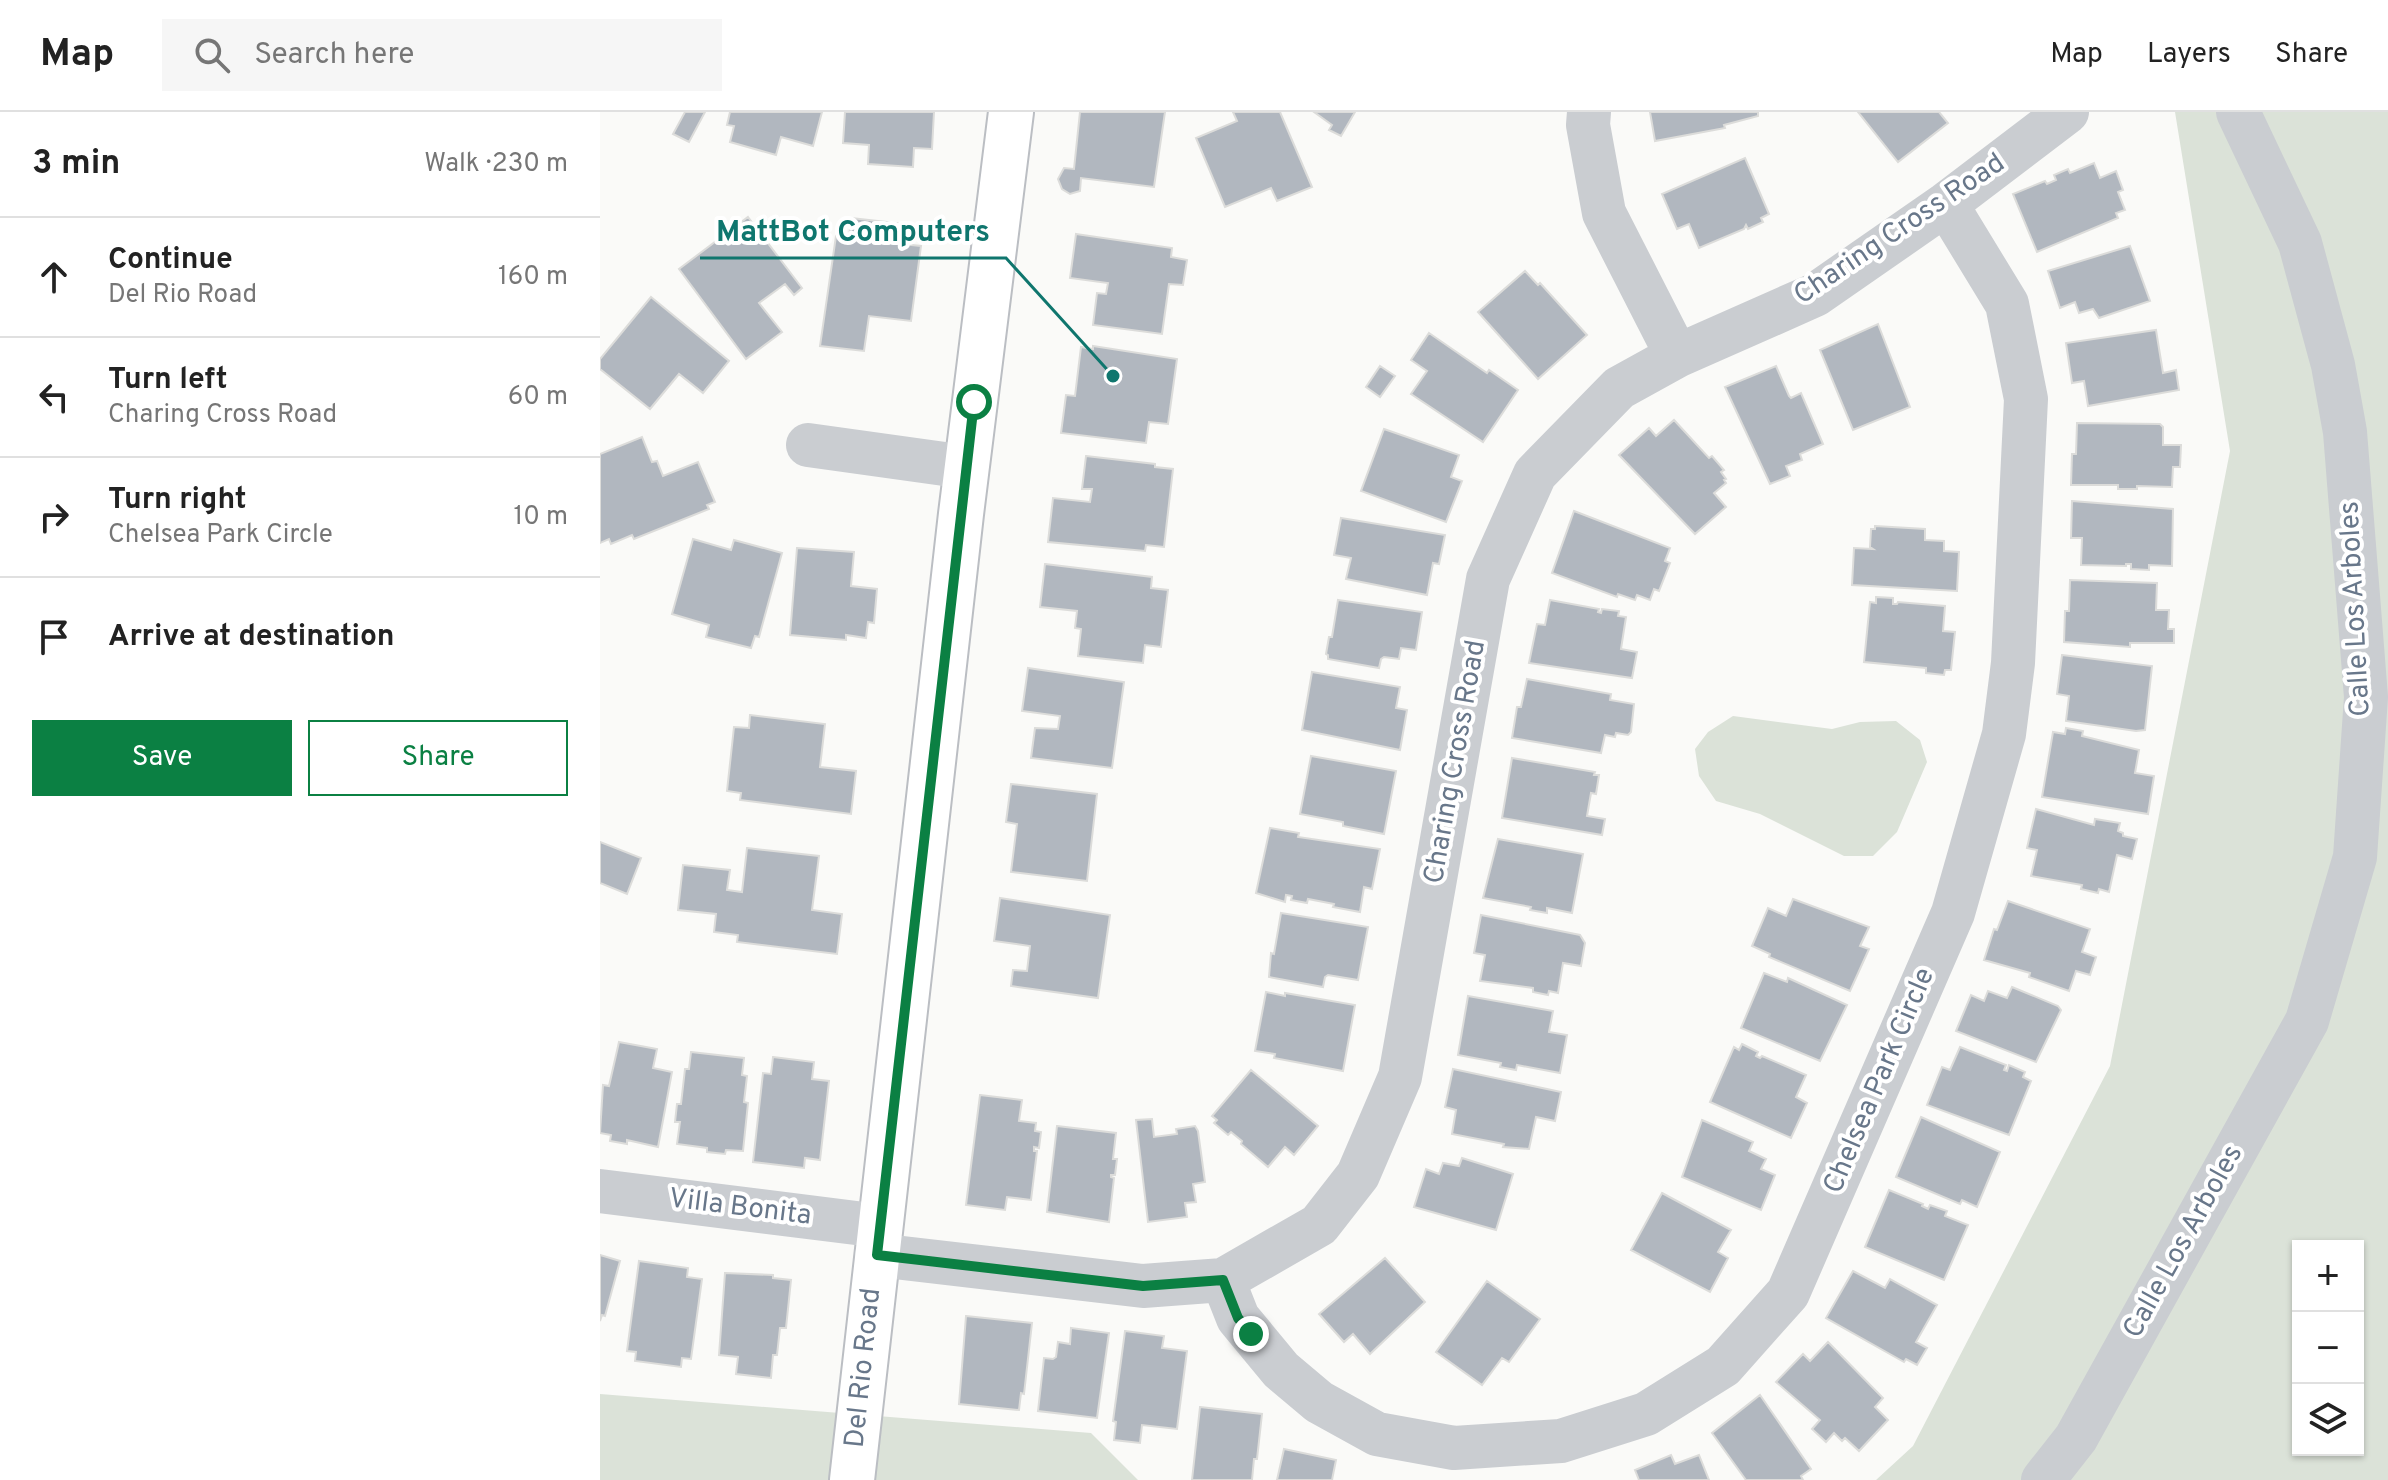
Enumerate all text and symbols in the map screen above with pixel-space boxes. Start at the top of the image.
search box [162,19,722,91]
text: Map [40,31,114,80]
icon: search [190,33,234,77]
text: Search here [254,37,414,74]
text: Map [2050,37,2103,73]
text: Layers [2147,37,2231,73]
text: Share [2275,37,2348,73]
text: 3 min [32,143,120,186]
street label: Charing Cross Road [1788,146,2012,314]
text: Walk · 230 m [424,148,568,181]
callout: MattBot Computers [700,204,1006,258]
text: MattBot Computers [716,215,990,252]
text: Continue [108,242,233,279]
icon: ahead [32,255,76,299]
text: 160 m [498,261,568,294]
text: Del Rio Road [108,279,257,312]
text: Turn left [108,362,228,399]
icon: left [32,375,76,419]
text: 60 m [508,381,568,414]
route start [956,384,992,420]
text: Charing Cross Road [108,399,337,432]
text: Turn right [108,482,246,519]
icon: right [32,495,76,539]
street label: Calle Los Arboles [2332,500,2380,718]
text: 10 m [513,501,568,534]
text: Chelsea Park Circle [108,519,333,552]
icon: arrive [32,615,76,659]
text: Arrive at destination [108,619,394,656]
street label: Charing Cross Road [1417,637,1495,887]
button: Save [32,720,292,796]
button: Share [308,720,568,796]
street label: Chelsea Park Circle [1816,963,1944,1199]
street label: Calle Los Arboles [2116,1139,2252,1345]
street label: Villa Bonita [667,1181,813,1235]
map controls [2292,1240,2364,1456]
button: + [2292,1240,2364,1312]
street label: Del Rio Road [838,1286,890,1450]
button: − [2292,1312,2364,1384]
route end [1233,1316,1269,1352]
button: layers [2292,1384,2364,1456]

